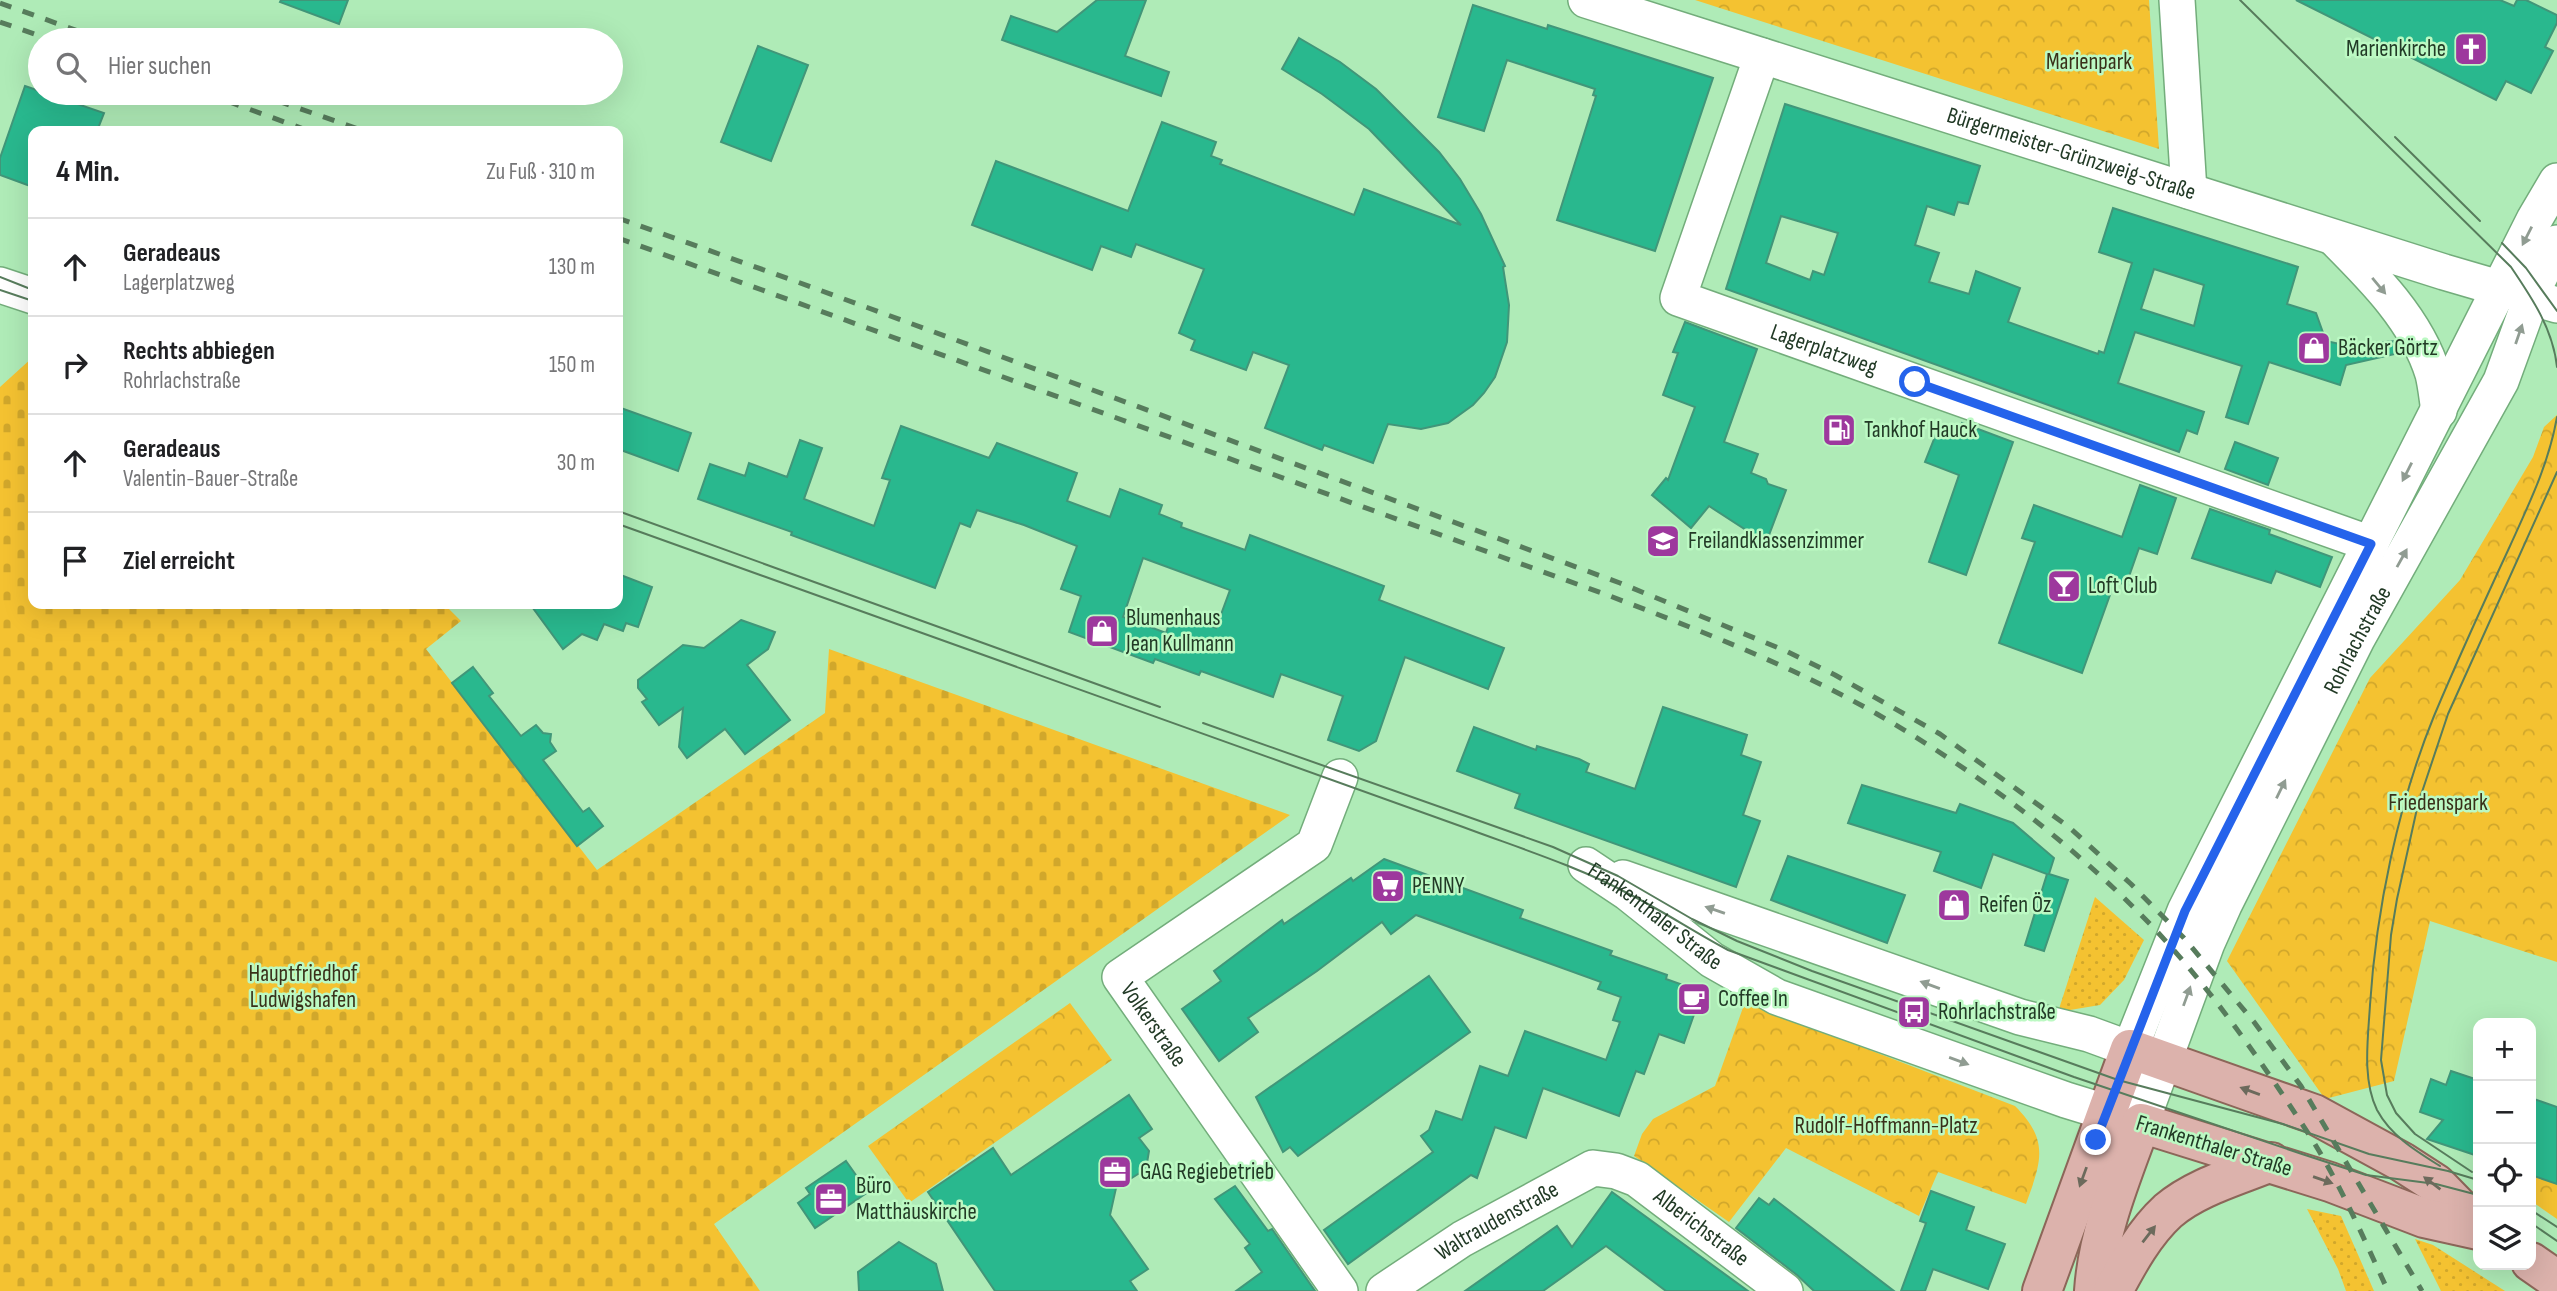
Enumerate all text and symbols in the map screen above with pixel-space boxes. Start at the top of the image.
search box [28,28,623,105]
church icon: Marienkirche [2452,30,2490,68]
place label: Marienkirche [2346,35,2446,63]
icon: search [52,48,90,86]
park label: Marienpark [2046,48,2132,76]
text: Hier suchen [108,51,211,82]
street label: Bürgermeister-Grünzweig-Straße [1943,101,2199,206]
text: 4 Min. [56,154,120,190]
text: Zu Fuß · 310 m [486,158,595,186]
one-way arrow [2521,226,2532,246]
text: Geradeaus [123,238,221,269]
icon: ahead [56,248,94,286]
text: 130 m [549,253,595,281]
text: Lagerplatzweg [123,269,235,297]
one-way arrow [2371,278,2386,295]
street label: Lagerplatzweg [1767,318,1881,382]
one-way arrow [2514,324,2525,345]
shop icon: Bäcker Görtz [2295,329,2333,367]
place label: Bäcker Görtz [2338,334,2438,362]
text: Rechts abbiegen [123,336,275,367]
icon: right [56,346,94,384]
text: 150 m [549,351,595,379]
route start [1899,366,1930,397]
text: Rohrlachstraße [123,367,241,395]
fuel station icon: Tankhof Hauck [1820,411,1858,449]
place label: Tankhof Hauck [1864,416,1977,444]
text: Geradeaus [123,434,221,465]
icon: ahead [56,444,94,482]
text: 30 m [557,449,595,477]
one-way arrow [2402,462,2413,482]
text: Valentin-Bauer-Straße [123,465,298,493]
school or university icon: Freilandklassenzimmer [1644,522,1682,560]
place label: Freilandklassenzimmer [1688,527,1865,555]
icon: arrive [56,542,94,580]
text: Ziel erreicht [123,546,235,577]
one-way arrow [2396,548,2408,568]
bar icon: Loft Club [2045,567,2083,605]
place label: Loft Club [2088,572,2158,600]
street label: Rohrlachstraße [2318,581,2398,699]
place label: Blumenhaus Jean Kullmann [1125,604,1234,658]
shop icon: Blumenhaus Jean Kullmann [1083,612,1121,650]
one-way arrow [2275,779,2287,799]
park label: Friedenspark [2388,789,2488,817]
street label: Frankenthaler Straße [1582,856,1727,977]
supermarket icon: PENNY [1369,867,1407,905]
place label: PENNY [1412,872,1465,900]
shop icon: Reifen Öz [1935,886,1973,924]
place label: Reifen Öz [1979,891,2051,919]
one-way arrow [1705,904,1726,915]
park label: Hauptfriedhof Ludwigshafen [248,960,358,1014]
street label: Volkerstraße [1114,977,1193,1073]
one-way arrow [1919,979,1940,990]
cafe icon: Coffee In [1675,980,1713,1018]
place label: Coffee In [1718,985,1788,1013]
one-way arrow [2182,986,2193,1007]
bus stop icon: Rohrlachstraße [1895,993,1933,1031]
place label: Rohrlachstraße [1938,998,2056,1026]
map controls [2473,1018,2536,1270]
button: + [2473,1018,2536,1081]
one-way arrow [1949,1056,1970,1067]
button: − [2473,1081,2536,1144]
one-way arrow [2239,1085,2260,1096]
street label: Frankenthaler Straße [2133,1109,2295,1183]
park label: Rudolf-Hoffmann-Platz [1795,1112,1977,1140]
route end [2080,1124,2111,1155]
button: locate [2473,1144,2536,1207]
office icon: GAG Regiebetrieb [1096,1153,1134,1191]
place label: GAG Regiebetrieb [1140,1158,1274,1186]
one-way arrow [2077,1167,2088,1188]
place label: Büro Matthäuskirche [856,1172,977,1226]
street label: Waltraudenstraße [1430,1175,1564,1267]
one-way arrow [2312,1175,2333,1186]
one-way arrow [2423,1176,2441,1190]
office icon: Büro Matthäuskirche [812,1180,850,1218]
street label: Alberichstraße [1647,1182,1755,1273]
button: layers [2473,1207,2536,1270]
one-way arrow [2142,1225,2157,1243]

